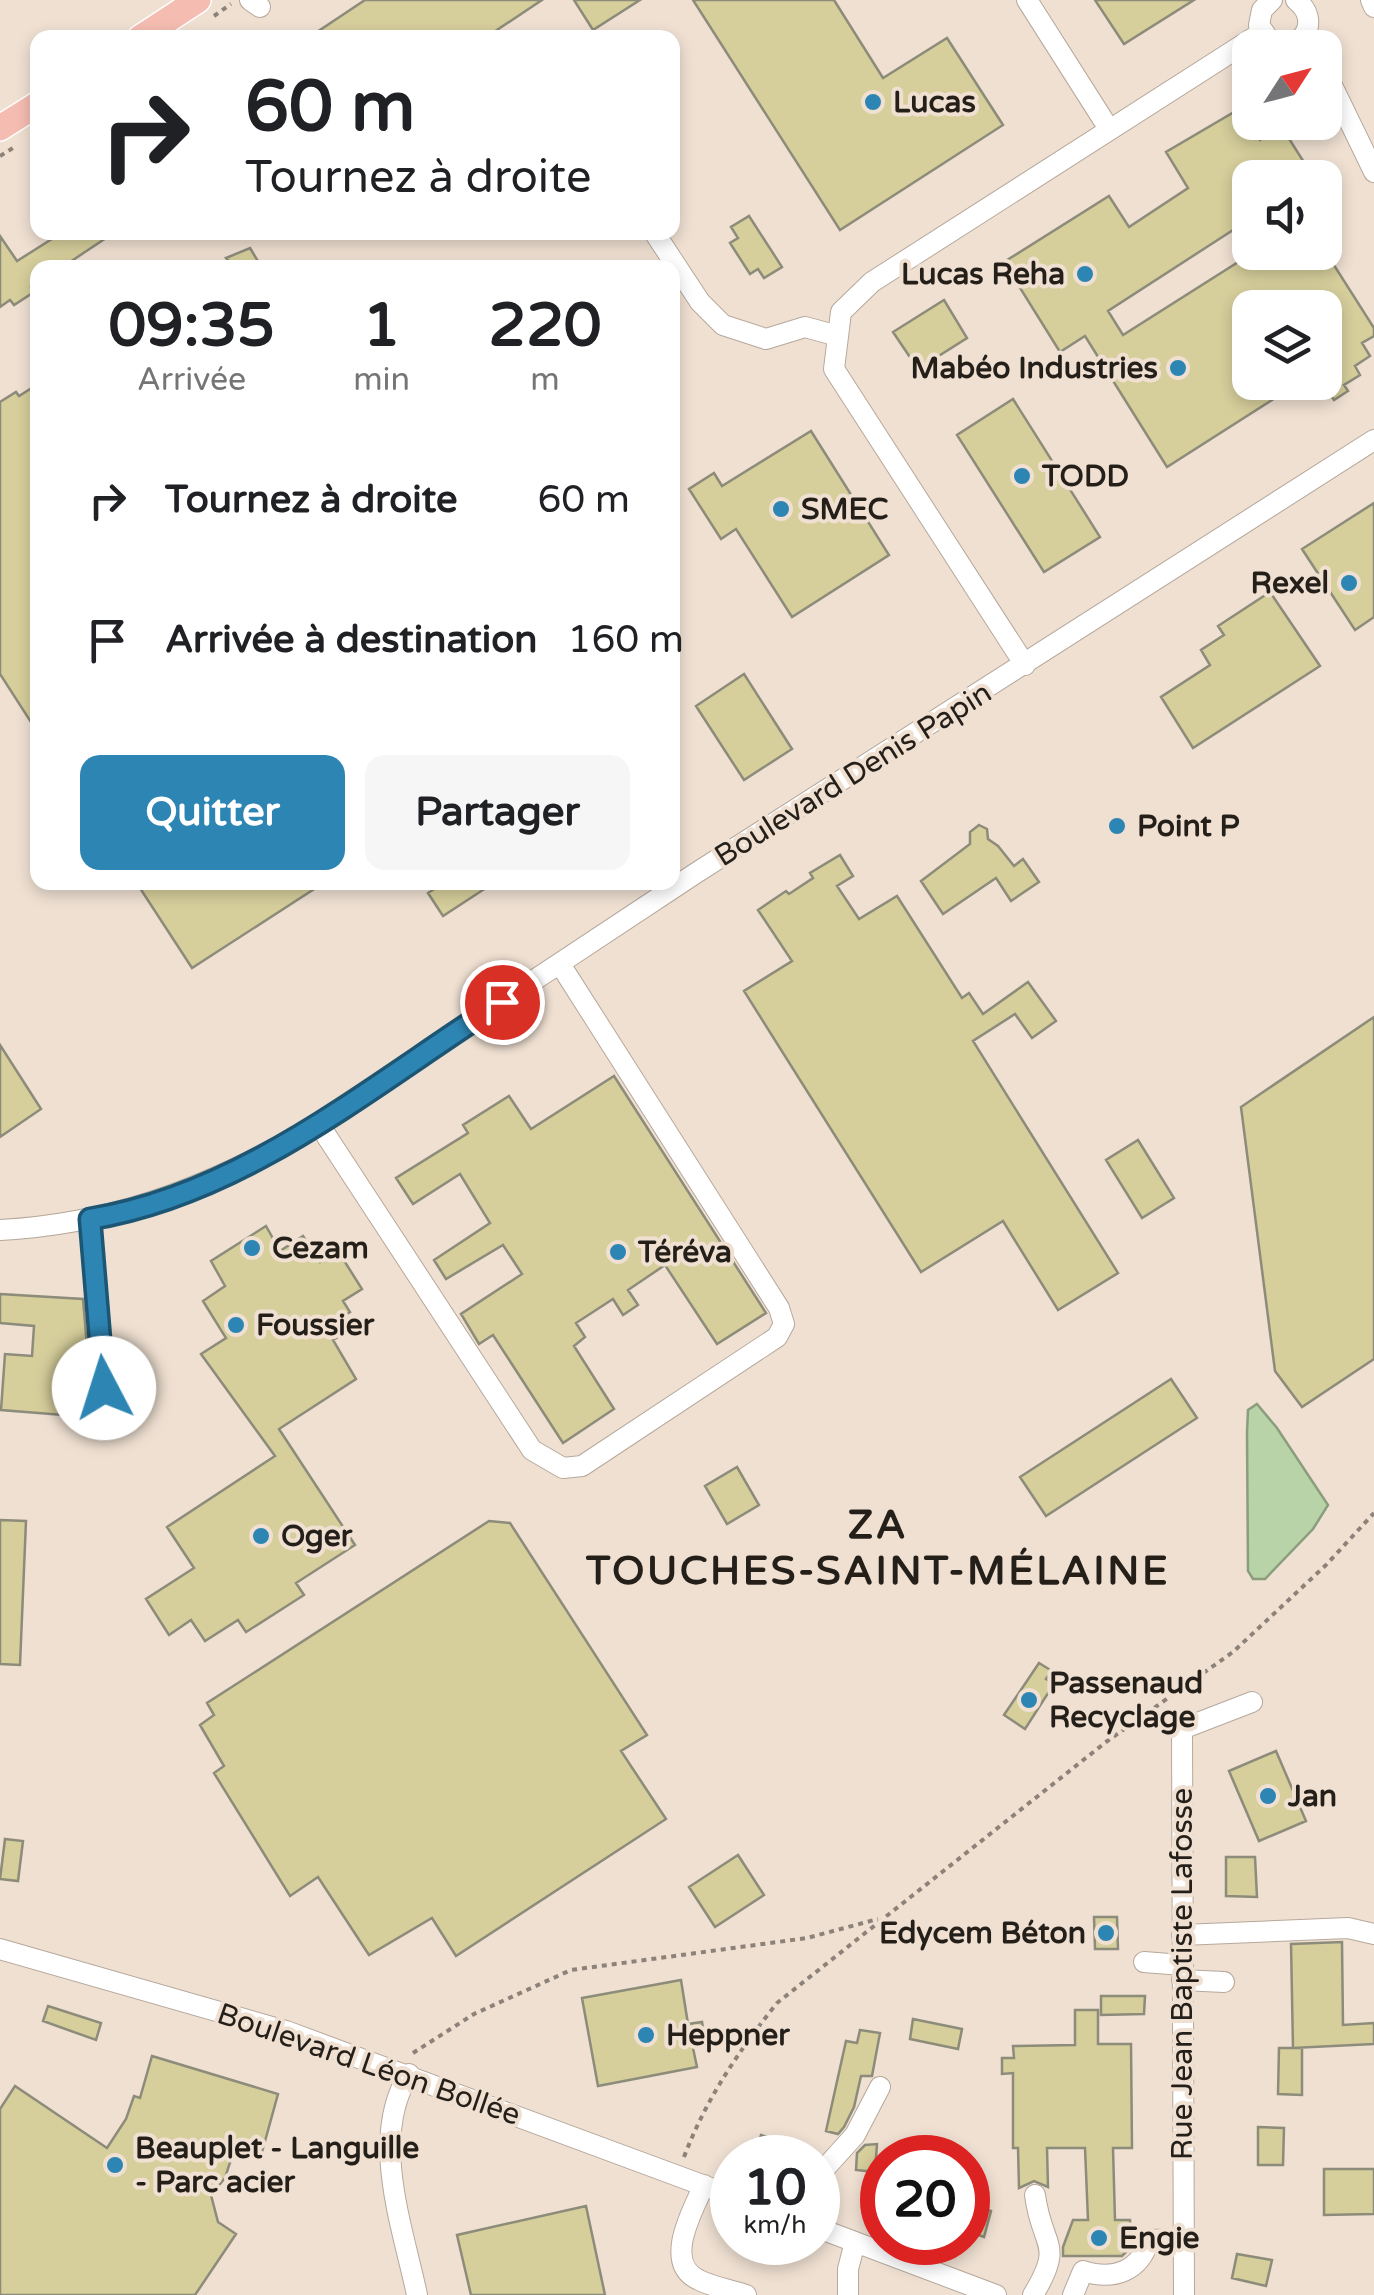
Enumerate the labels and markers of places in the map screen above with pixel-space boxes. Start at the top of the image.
place label: Lucas [893,84,976,121]
marker: Lucas [862,91,884,113]
place label: Lucas Reha [901,256,1065,293]
marker: Lucas Reha [1074,263,1096,285]
place label: Mabéo Industries [910,350,1158,387]
marker: Mabéo Industries [1167,357,1189,379]
place label: TODD [1041,458,1129,495]
marker: TODD [1011,465,1033,487]
place label: SMEC [801,491,888,528]
marker: SMEC [770,498,792,520]
place label: Rexel [1251,565,1329,602]
marker: Rexel [1338,572,1360,594]
place label: Point P [1137,808,1240,845]
marker: Point P [1106,815,1128,837]
pin [460,960,545,1045]
place label: Cezam [272,1230,369,1267]
place label: Téréva [637,1234,732,1271]
marker: Cezam [241,1237,263,1259]
marker: Téréva [607,1241,629,1263]
place label: Foussier [256,1307,375,1344]
marker: Foussier [225,1314,247,1336]
place label: Oger [281,1518,353,1555]
marker: Oger [250,1525,272,1547]
place label: Passenaud Recyclage [1049,1665,1203,1736]
marker: Passenaud Recyclage [1018,1689,1040,1711]
place label: Jan [1287,1778,1337,1815]
marker: Jan [1257,1785,1279,1807]
place label: Edycem Béton [879,1915,1086,1952]
marker: Edycem Béton [1095,1922,1117,1944]
place label: Heppner [666,2017,790,2054]
marker: Heppner [635,2024,657,2046]
place label: Beauplet - Languille - Parc acier [135,2130,419,2201]
marker: Beauplet - Languille - Parc acier [104,2154,126,2176]
place label: Engie [1119,2220,1200,2257]
marker: Engie [1088,2227,1110,2249]

